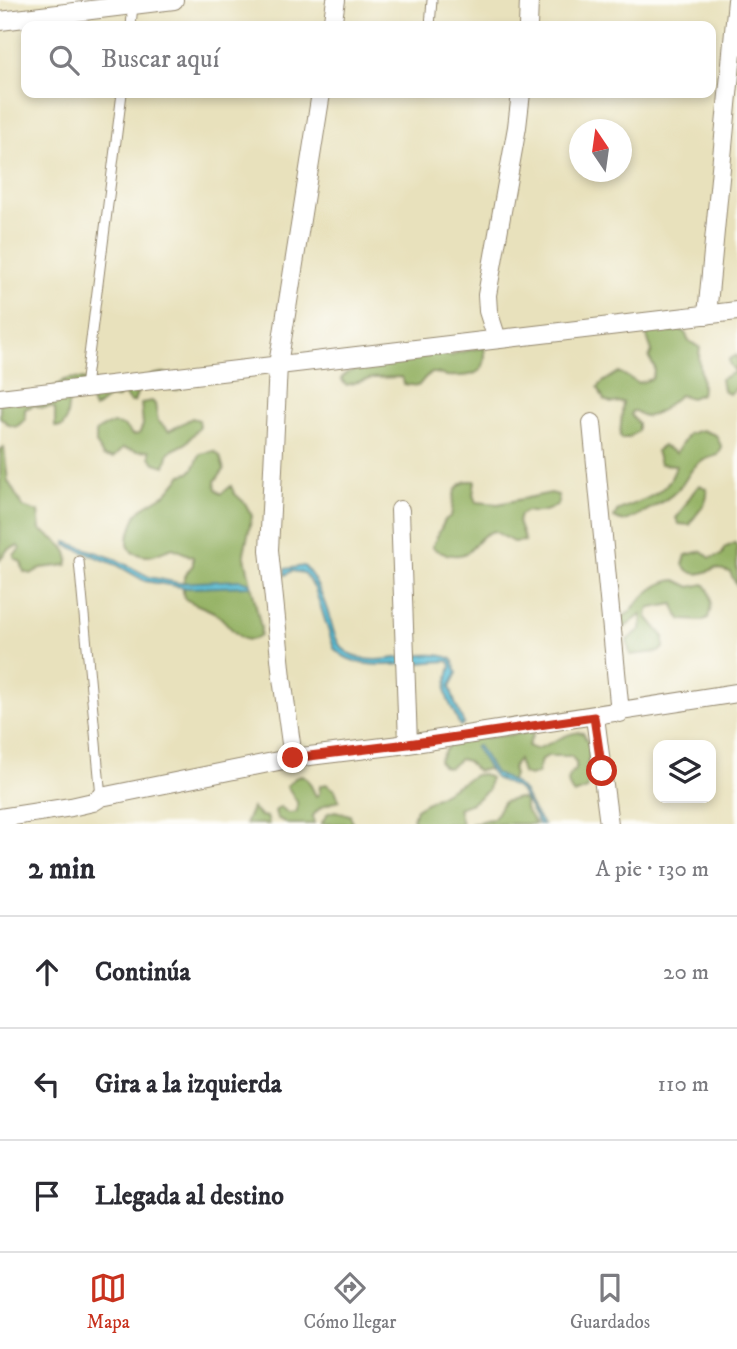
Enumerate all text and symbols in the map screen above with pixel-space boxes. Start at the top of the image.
search box [21,21,716,98]
icon: search [45,41,83,79]
text: Buscar aquí [101,43,219,76]
north arrow [569,119,632,182]
map controls [653,740,716,803]
button: layers [653,740,716,803]
route end [277,742,308,773]
route start [586,755,617,786]
text: 2 min [28,851,95,888]
text: A pie · 130 m [595,855,709,884]
icon: ahead [28,953,66,991]
text: Continúa [95,956,190,989]
text: 20 m [663,958,709,987]
icon: left [28,1065,66,1103]
text: Gira a la izquierda [95,1068,282,1101]
text: 110 m [658,1070,709,1099]
icon: arrive [28,1177,66,1215]
text: Llegada al destino [95,1180,284,1213]
tab: Mapa [87,1269,130,1334]
tab: Cómo llegar [303,1269,396,1334]
tab: Guardados [570,1269,650,1334]

